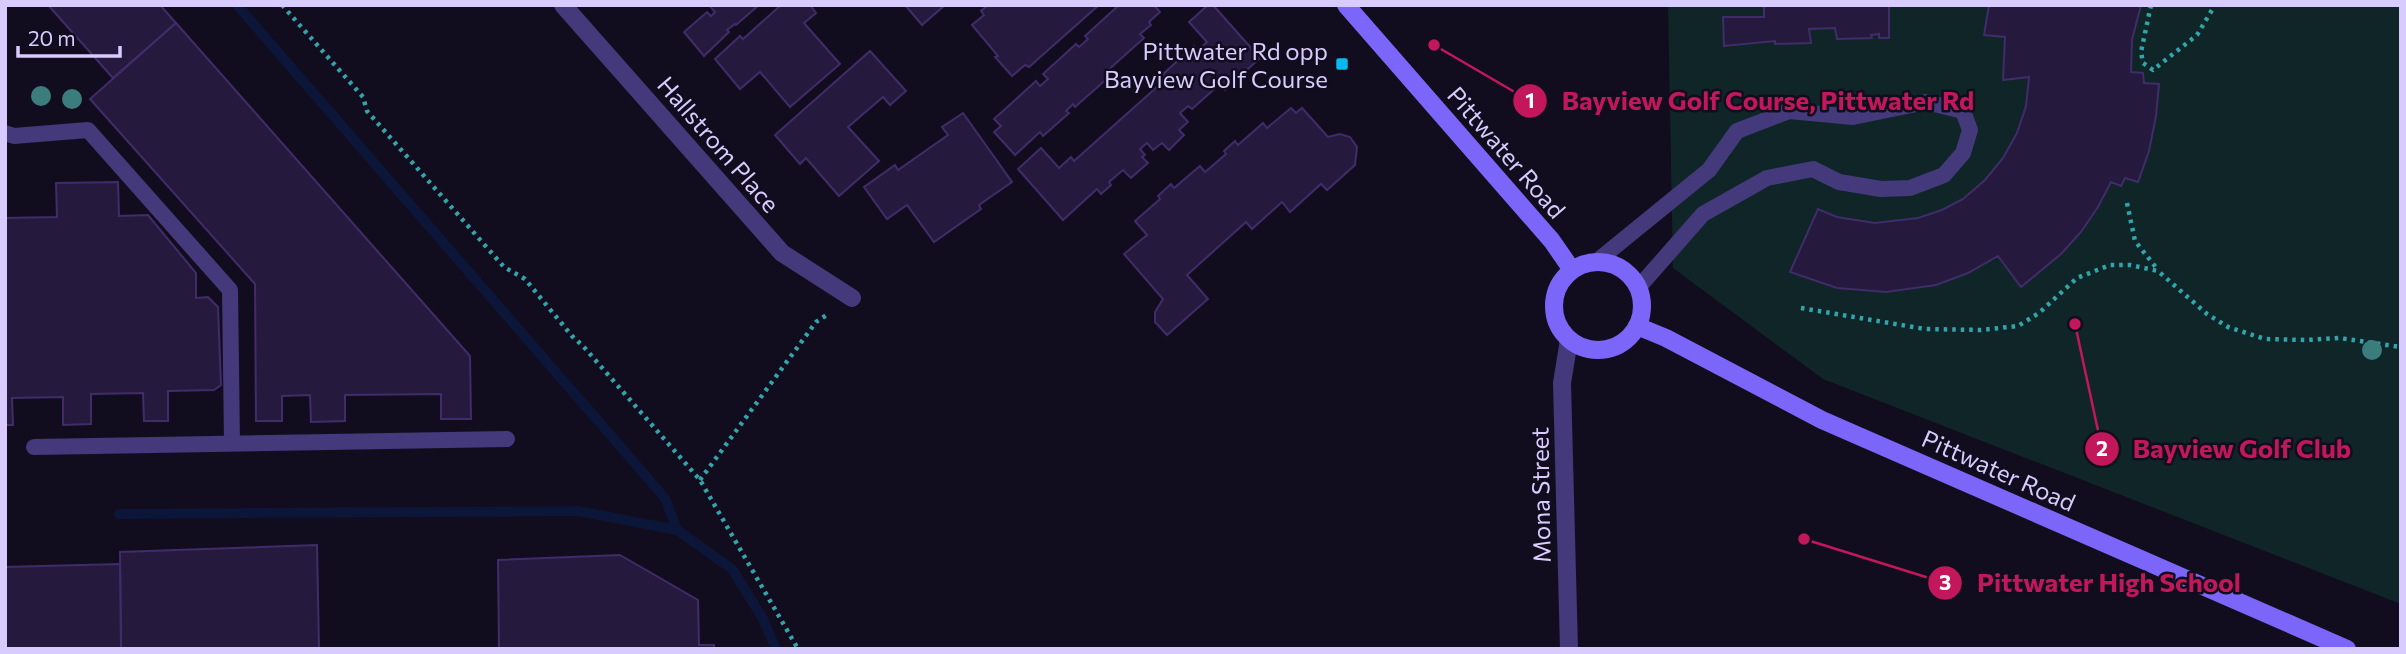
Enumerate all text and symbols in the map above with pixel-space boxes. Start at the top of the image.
scale bar [18,14,119,58]
text: 20 m [28,25,76,50]
place label: Pittwater Rd opp Bayview Golf Course [1104,36,1328,93]
marker: Pittwater Rd opp Bayview Golf Course [1334,56,1350,72]
street label: Hallstrom Place [652,70,786,218]
callout: Bayview Golf Course, Pittwater Rd [1513,77,1988,124]
street label: Pittwater Road [1442,80,1572,224]
text: Bayview Golf Course, Pittwater Rd [1562,84,1974,115]
text: 1 [1525,87,1535,112]
street label: Pittwater Road [1918,423,2080,517]
callout: Bayview Golf Club [2084,425,2366,472]
street label: Mona Street [1524,427,1556,563]
text: Bayview Golf Club [2133,432,2351,463]
text: 2 [2096,435,2108,460]
callout: Pittwater High School [1928,559,2255,606]
text: Pittwater High School [1977,566,2241,597]
text: 3 [1939,569,1951,594]

